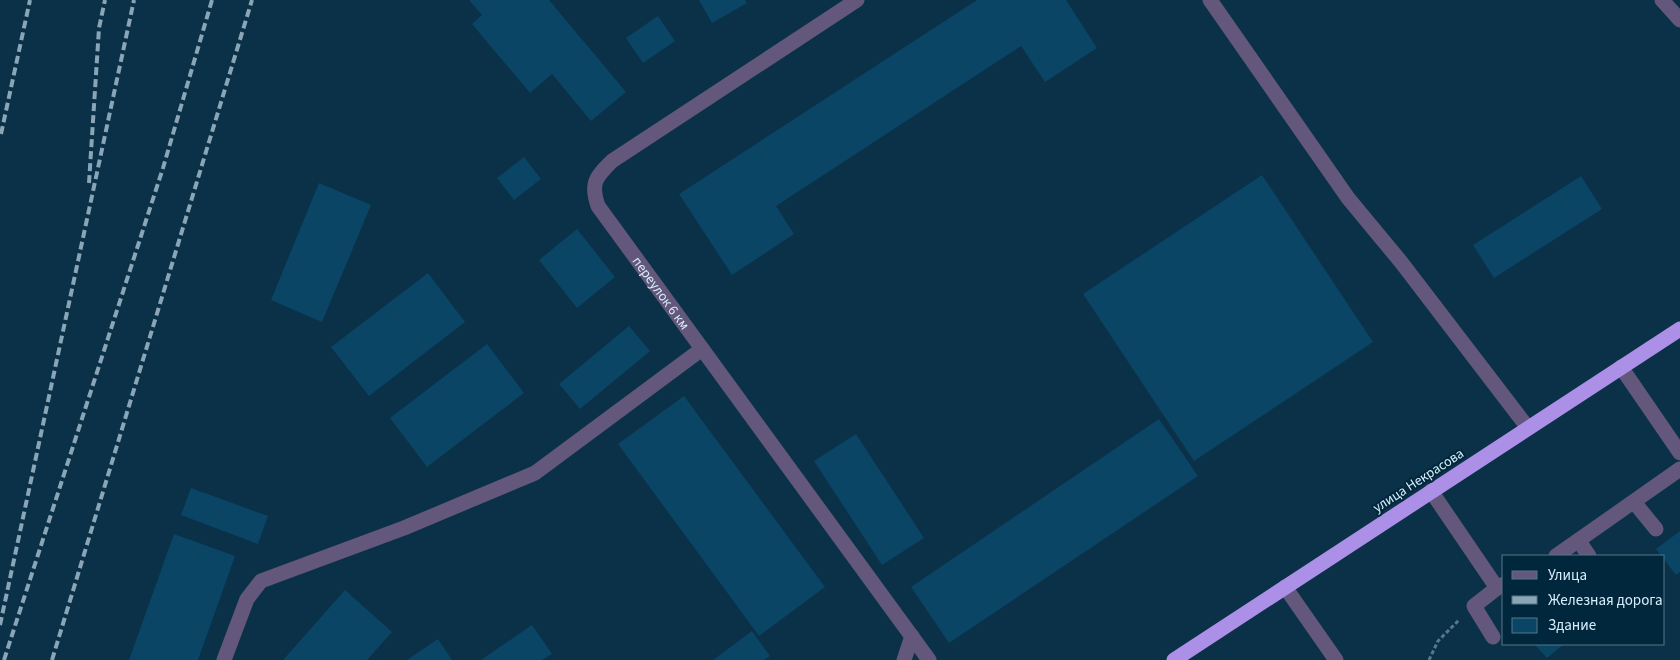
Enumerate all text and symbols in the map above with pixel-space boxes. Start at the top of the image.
street label: переулок 6 км [627,253,694,334]
street label: улица Некрасова [1369,444,1468,518]
legend [1502,555,1665,645]
text: Улица [1548,565,1587,586]
text: Железная дорога [1548,590,1663,611]
text: Здание [1548,615,1596,636]

